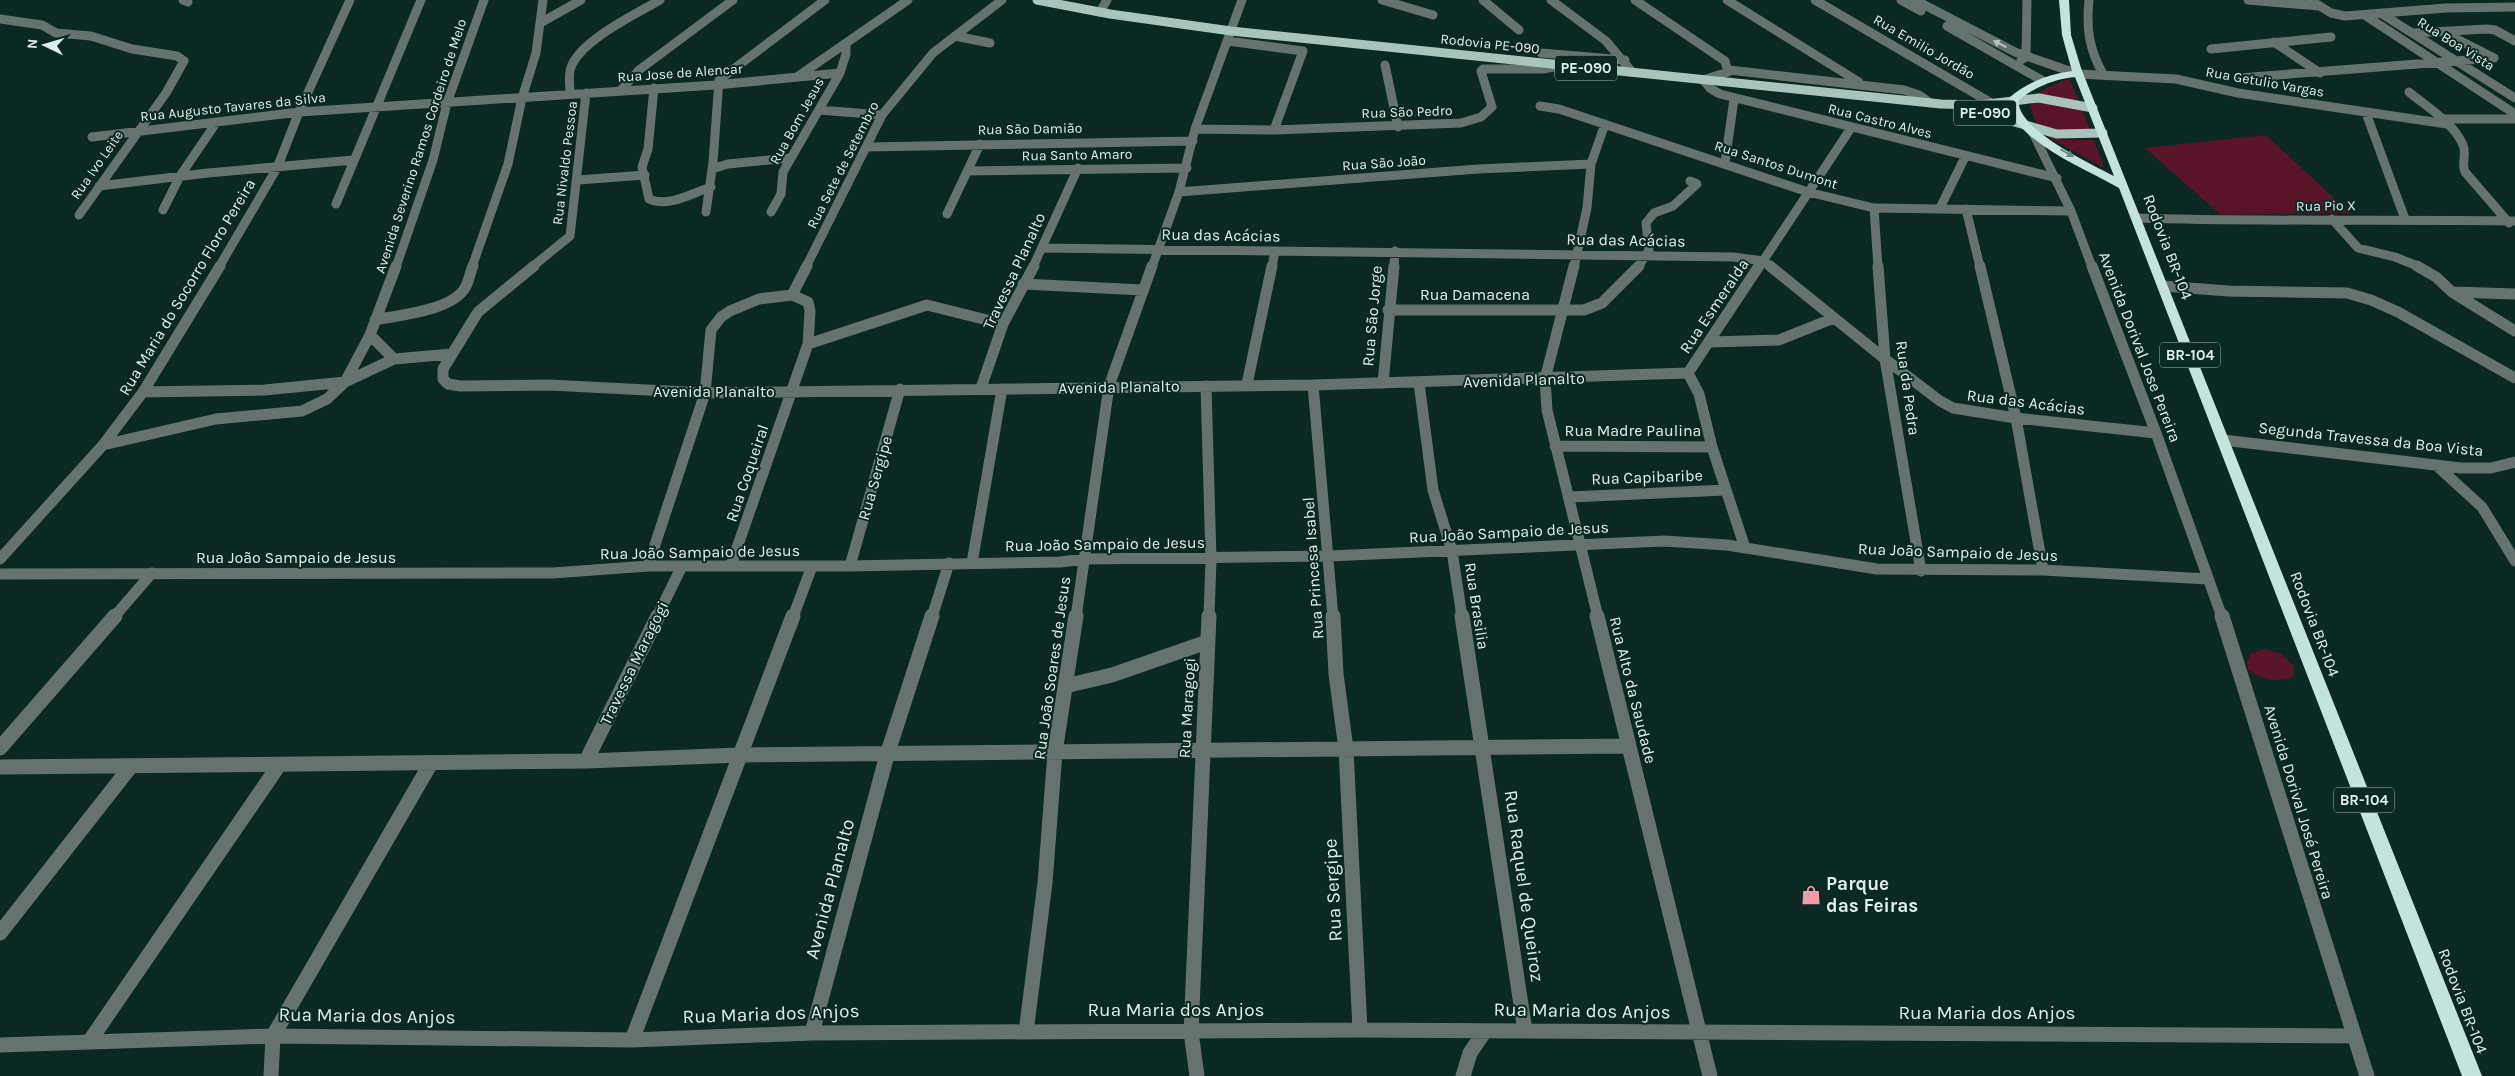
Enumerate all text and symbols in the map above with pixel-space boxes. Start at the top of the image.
street label: Rua Emilio Jordão [1870,11,1978,83]
street label: Rua Boa Vista [2414,14,2498,74]
street label: Avenida Severino Ramos Cordeiro de Melo [372,17,470,275]
north arrow [20,20,70,70]
street label: Rodovia PE-090 [1440,30,1540,58]
text: N [24,38,41,50]
one-way arrow [1993,40,2007,48]
road number: PE-090 [1555,56,1617,80]
street label: Rua Jose de Alencar [617,60,744,86]
street label: Rua Getulio Vargas [2204,63,2326,101]
street label: Rua Bom Jesus [766,75,828,167]
street label: Rua Augusto Tavares da Silva [139,89,327,125]
street label: Rua Sete de Setembro [804,99,882,231]
street label: Rua Nivaldo Pessoa [549,100,581,226]
street label: Rua Castro Alves [1826,100,1934,142]
road number: PE-090 [1954,100,2016,126]
street label: Rua São Pedro [1361,102,1453,122]
street label: Rua São Damião [977,120,1083,138]
street label: Rua Ivo Leite [67,127,127,203]
street label: Rua Santos Dumont [1712,137,1840,193]
street label: Rua Santo Amaro [1022,146,1132,164]
one-way arrow [2061,149,2074,158]
street label: Rua São João [1342,152,1426,174]
street label: Rua Maria do Socorro Floro Pereira [115,175,259,399]
street label: Rodovia BR-104 [2139,192,2197,302]
street label: Rua Pio X [2296,197,2356,215]
street label: Travessa Planalto [979,209,1049,333]
street label: Rua das Acácias [1161,224,1281,246]
street label: Rua das Acácias [1566,229,1686,251]
street label: Avenida Dorival Jose Pereira [2095,249,2185,445]
street label: Rua Esmeralda [1675,255,1753,357]
street label: Rua São Jorge [1358,265,1386,367]
street label: Rua Damacena [1420,285,1530,304]
street label: Rua da Pedra [1892,339,1924,437]
road number: BR-104 [2160,342,2220,368]
street label: Avenida Planalto [1463,368,1585,392]
street label: Avenida Planalto [1058,376,1180,398]
street label: Avenida Planalto [653,382,775,401]
street label: Rua das Acácias [1966,385,2086,419]
street label: Segunda Travessa da Boa Vista [2258,418,2484,460]
street label: Rua Madre Paulina [1565,421,1701,440]
street label: Rua Coqueiral [721,422,773,524]
street label: Rua Sergipe [854,434,896,522]
street label: Rua Capibaribe [1591,466,1703,488]
street label: Rua Princesa Isabel [1299,496,1327,640]
street label: Rua João Sampaio de Jesus [1409,517,1609,547]
street label: Rua João Sampaio de Jesus [1005,533,1205,555]
street label: Rua João Sampaio de Jesus [1858,539,2058,565]
street label: Rua João Sampaio de Jesus [600,541,800,563]
street label: Rua João Sampaio de Jesus [196,548,396,567]
street label: Rua Brasilia [1461,561,1493,651]
street label: Rodovia BR-104 [2286,569,2344,679]
street label: Rua João Soares de Jesus [1030,575,1074,761]
street label: Travessa Maragogi [596,598,672,728]
street label: Rua Alto da Saudade [1606,615,1660,765]
street label: Rua Maragogi [1175,657,1199,759]
street label: Avenida Dorival José Pereira [2260,702,2338,902]
road number: BR-104 [2334,788,2394,812]
street label: Rua Raquel de Queiroz [1500,789,1548,983]
street label: Avenida Planalto [801,816,859,962]
street label: Rua Sergipe [1319,838,1347,942]
place label: Parque das Feiras [1826,873,1918,917]
shop icon: Parque das Feiras [1800,884,1822,906]
street label: Rodovia BR-104 [2434,946,2492,1056]
street label: Rua Maria dos Anjos [1493,998,1671,1024]
street label: Rua Maria dos Anjos [1087,999,1265,1021]
street label: Rua Maria dos Anjos [682,1000,860,1028]
street label: Rua Maria dos Anjos [1898,1002,2076,1024]
street label: Rua Maria dos Anjos [278,1003,456,1029]

